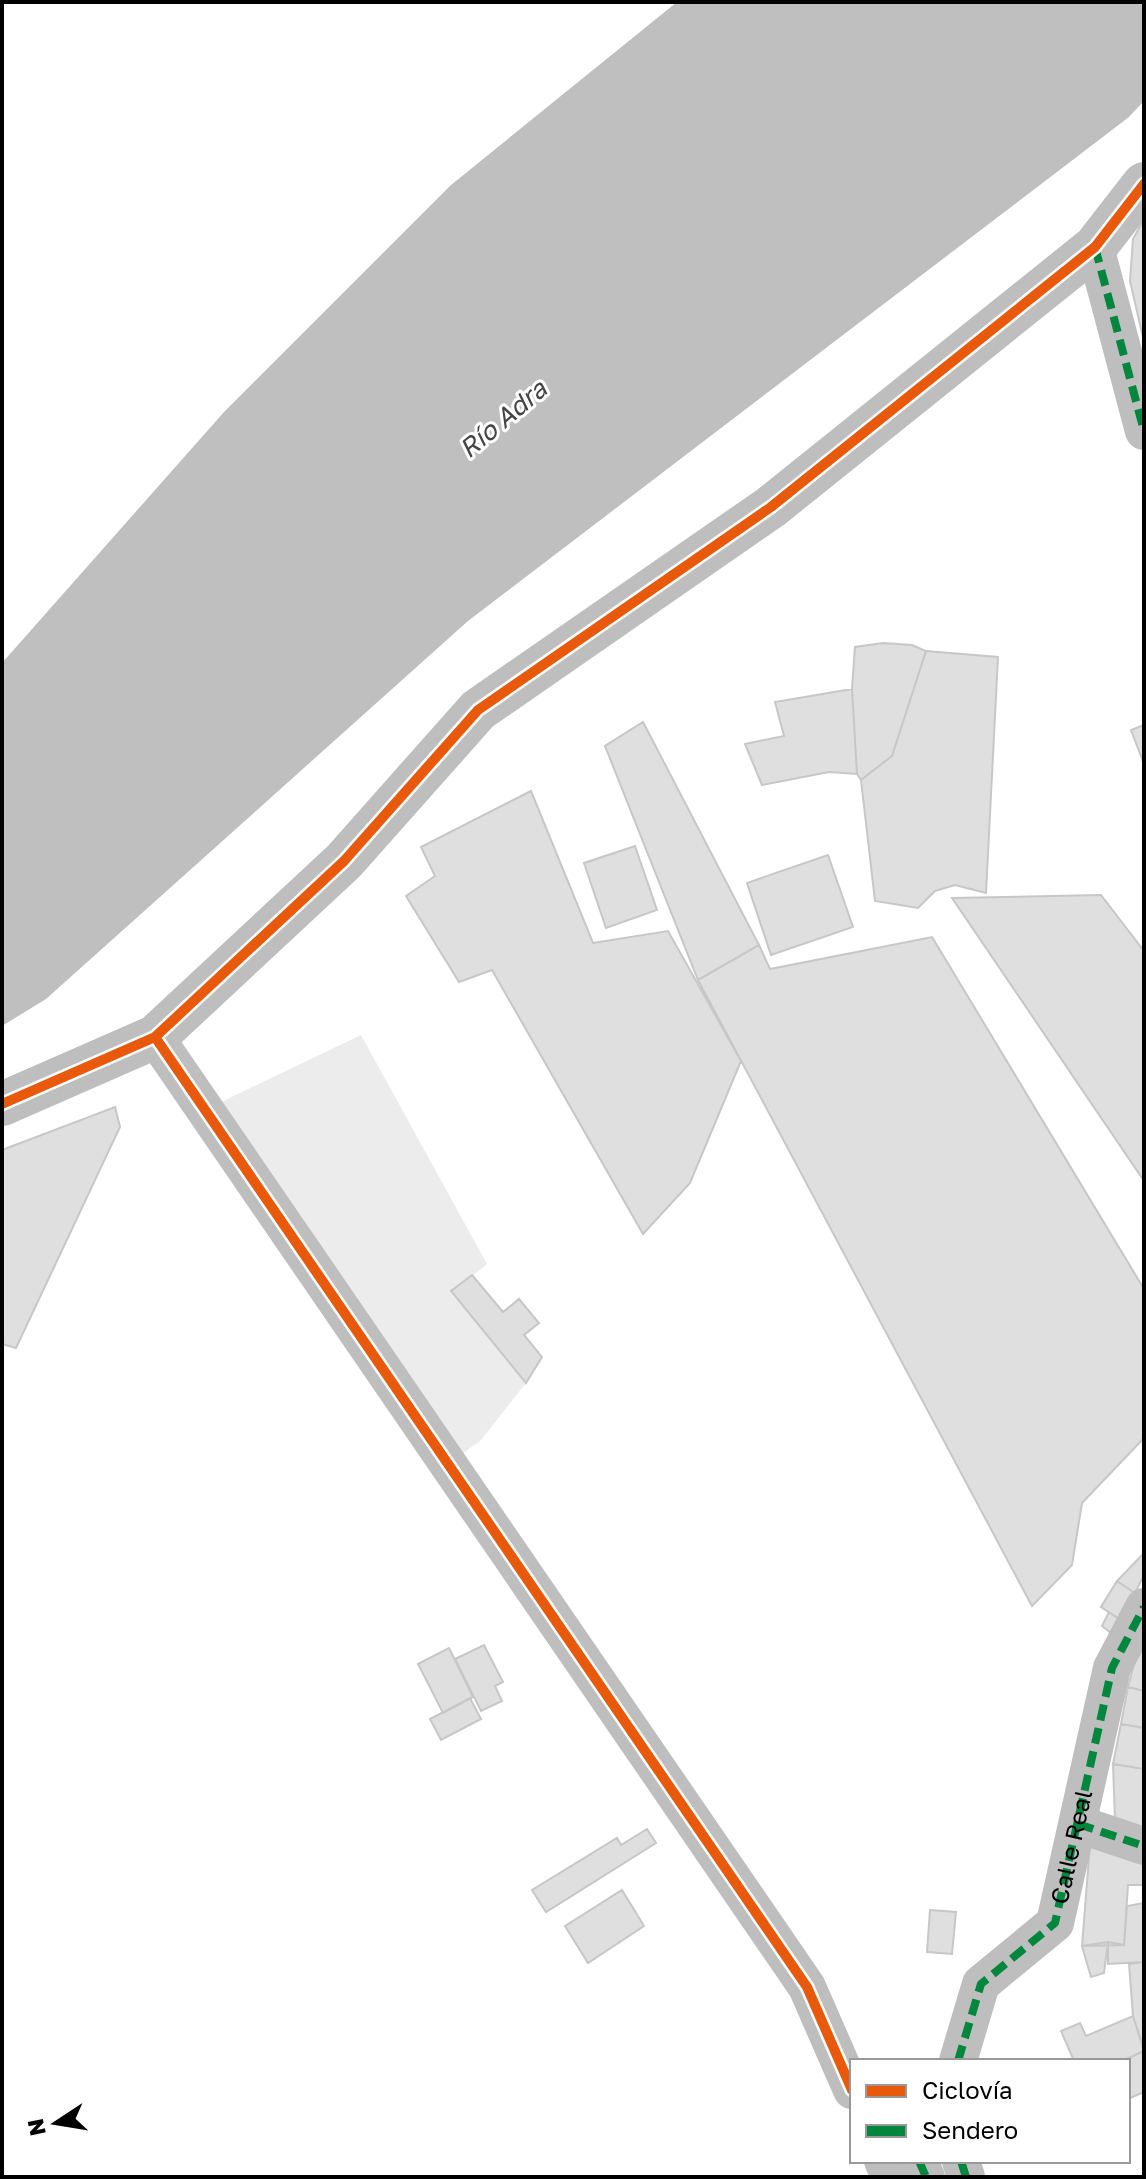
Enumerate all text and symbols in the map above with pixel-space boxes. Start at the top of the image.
water label: Río Adra [453,372,554,464]
street label: Calle Real [1044,1787,1097,1907]
legend [850,2059,1130,2163]
text: Ciclovía [922,2075,1013,2104]
north arrow [16,2083,96,2163]
text: Sendero [922,2115,1018,2144]
text: N [21,2116,51,2138]

